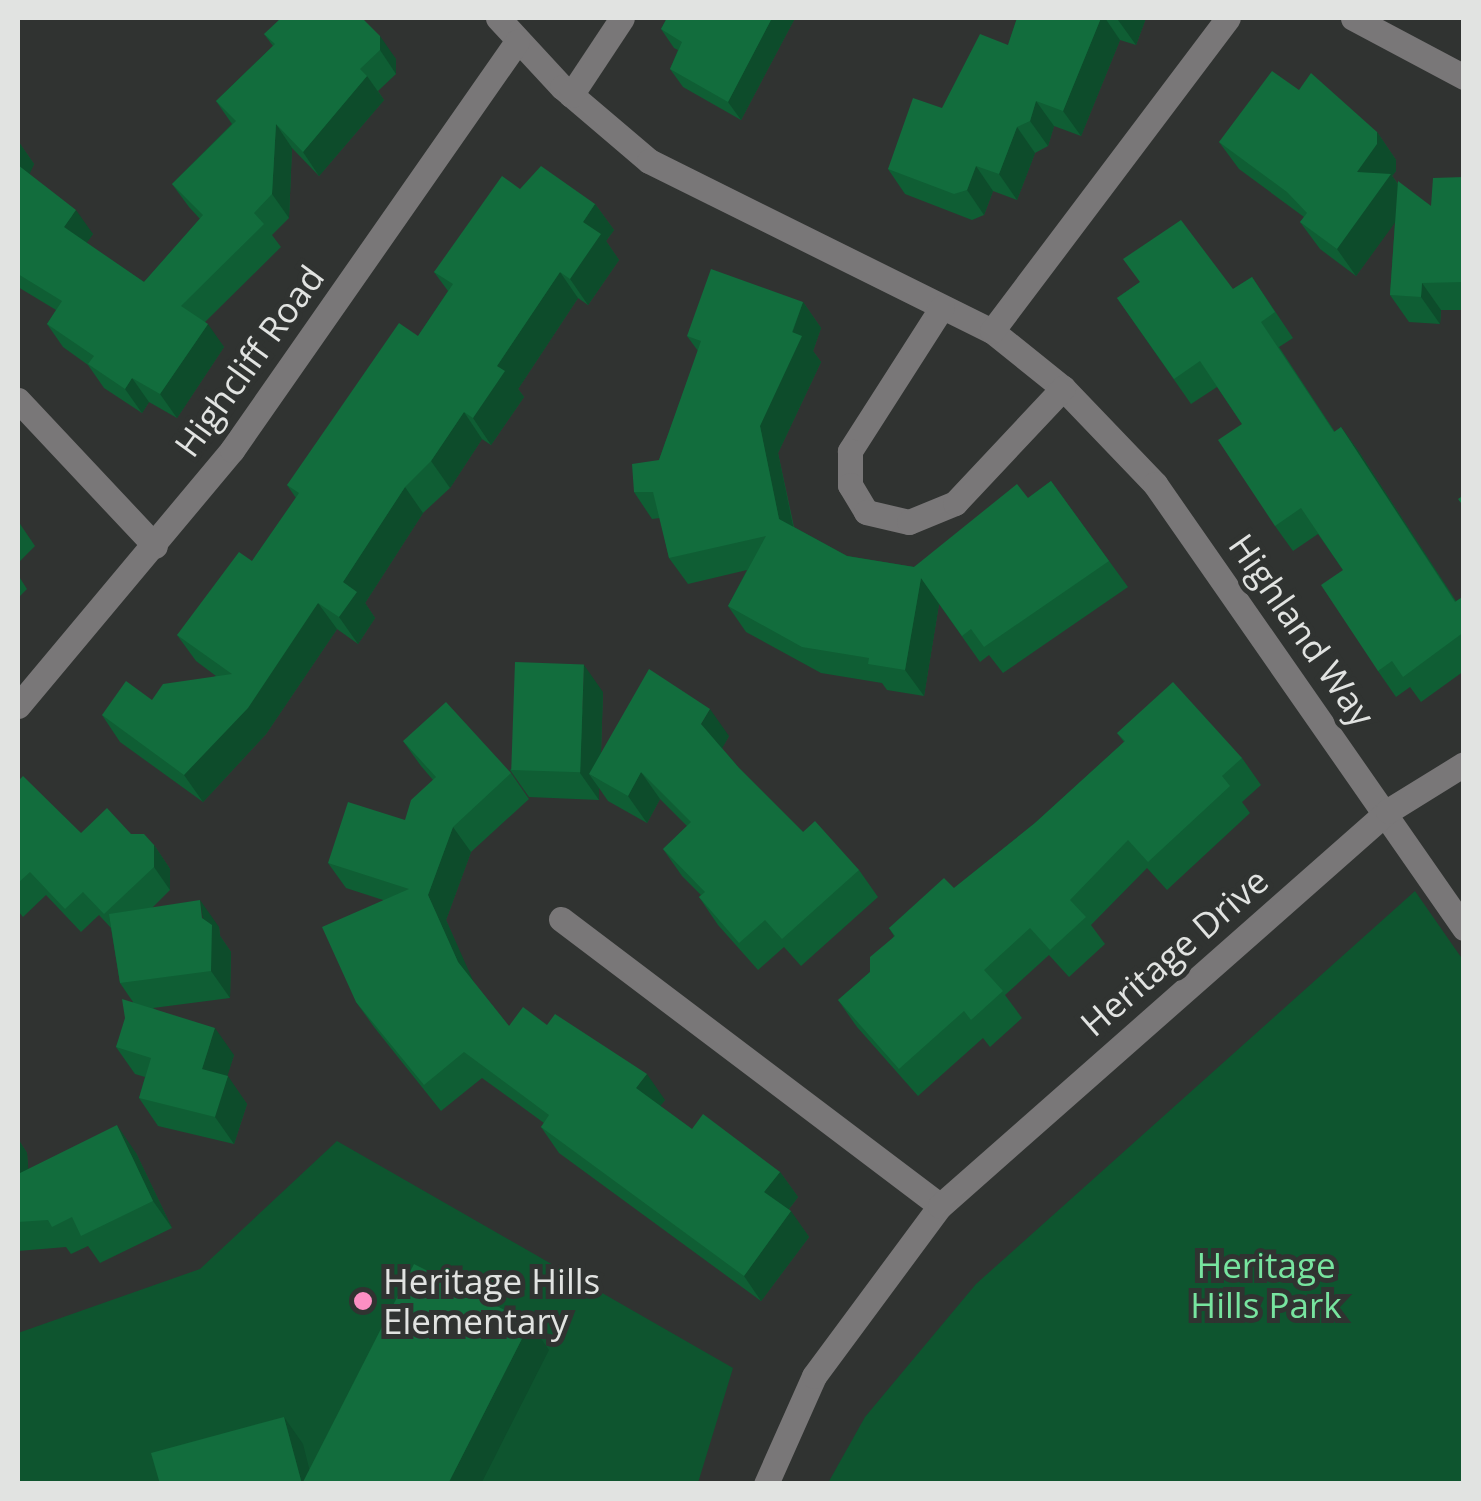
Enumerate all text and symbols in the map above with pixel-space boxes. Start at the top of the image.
street label: Highcliff Road [166,257,332,465]
street label: Highland Way [1220,526,1384,734]
street label: Heritage Drive [1072,859,1276,1045]
park label: Heritage Hills Park [1190,1244,1342,1326]
place label: Heritage Hills Elementary [383,1260,600,1342]
marker: Heritage Hills Elementary [352,1290,374,1312]

